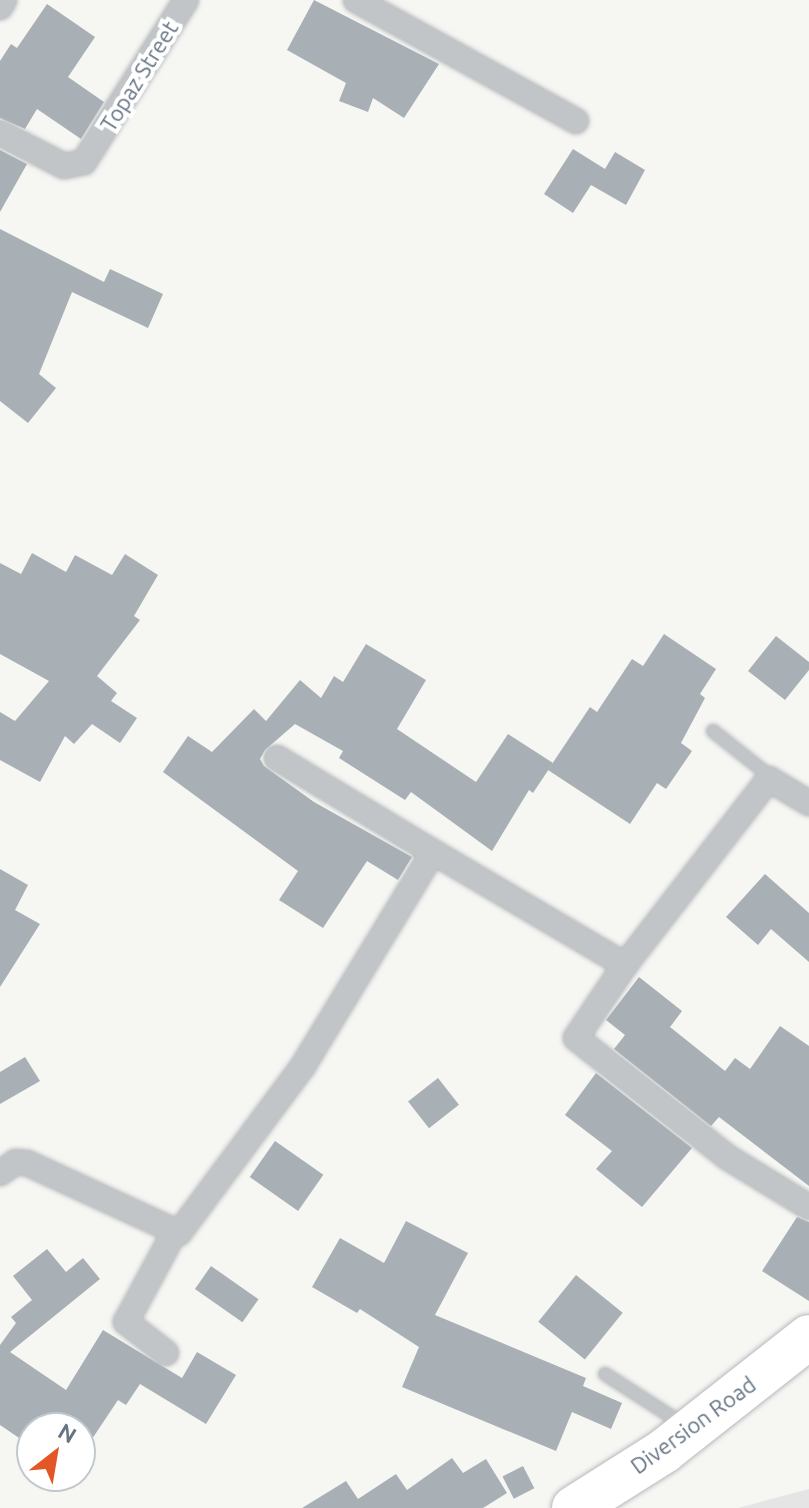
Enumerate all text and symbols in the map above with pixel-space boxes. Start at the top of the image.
street label: Topaz Street [95,16,183,136]
street label: Diversion Road [625,1371,761,1479]
north arrow [16,1412,96,1492]
text: N [54,1418,81,1448]

